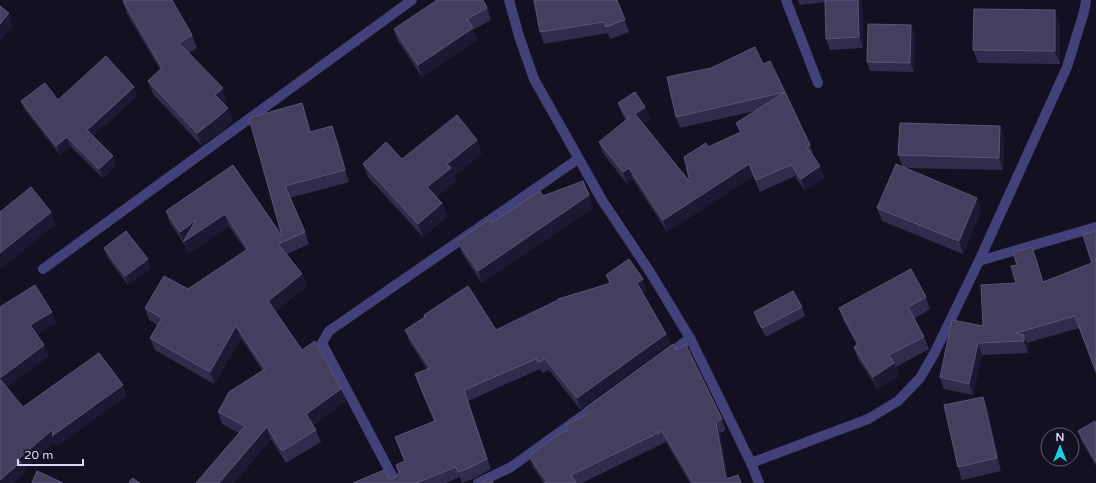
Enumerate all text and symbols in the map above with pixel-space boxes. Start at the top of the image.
north arrow [1040,427,1080,467]
text: N [1056,431,1064,444]
scale bar [18,441,83,467]
text: 20 m [24,448,53,462]

